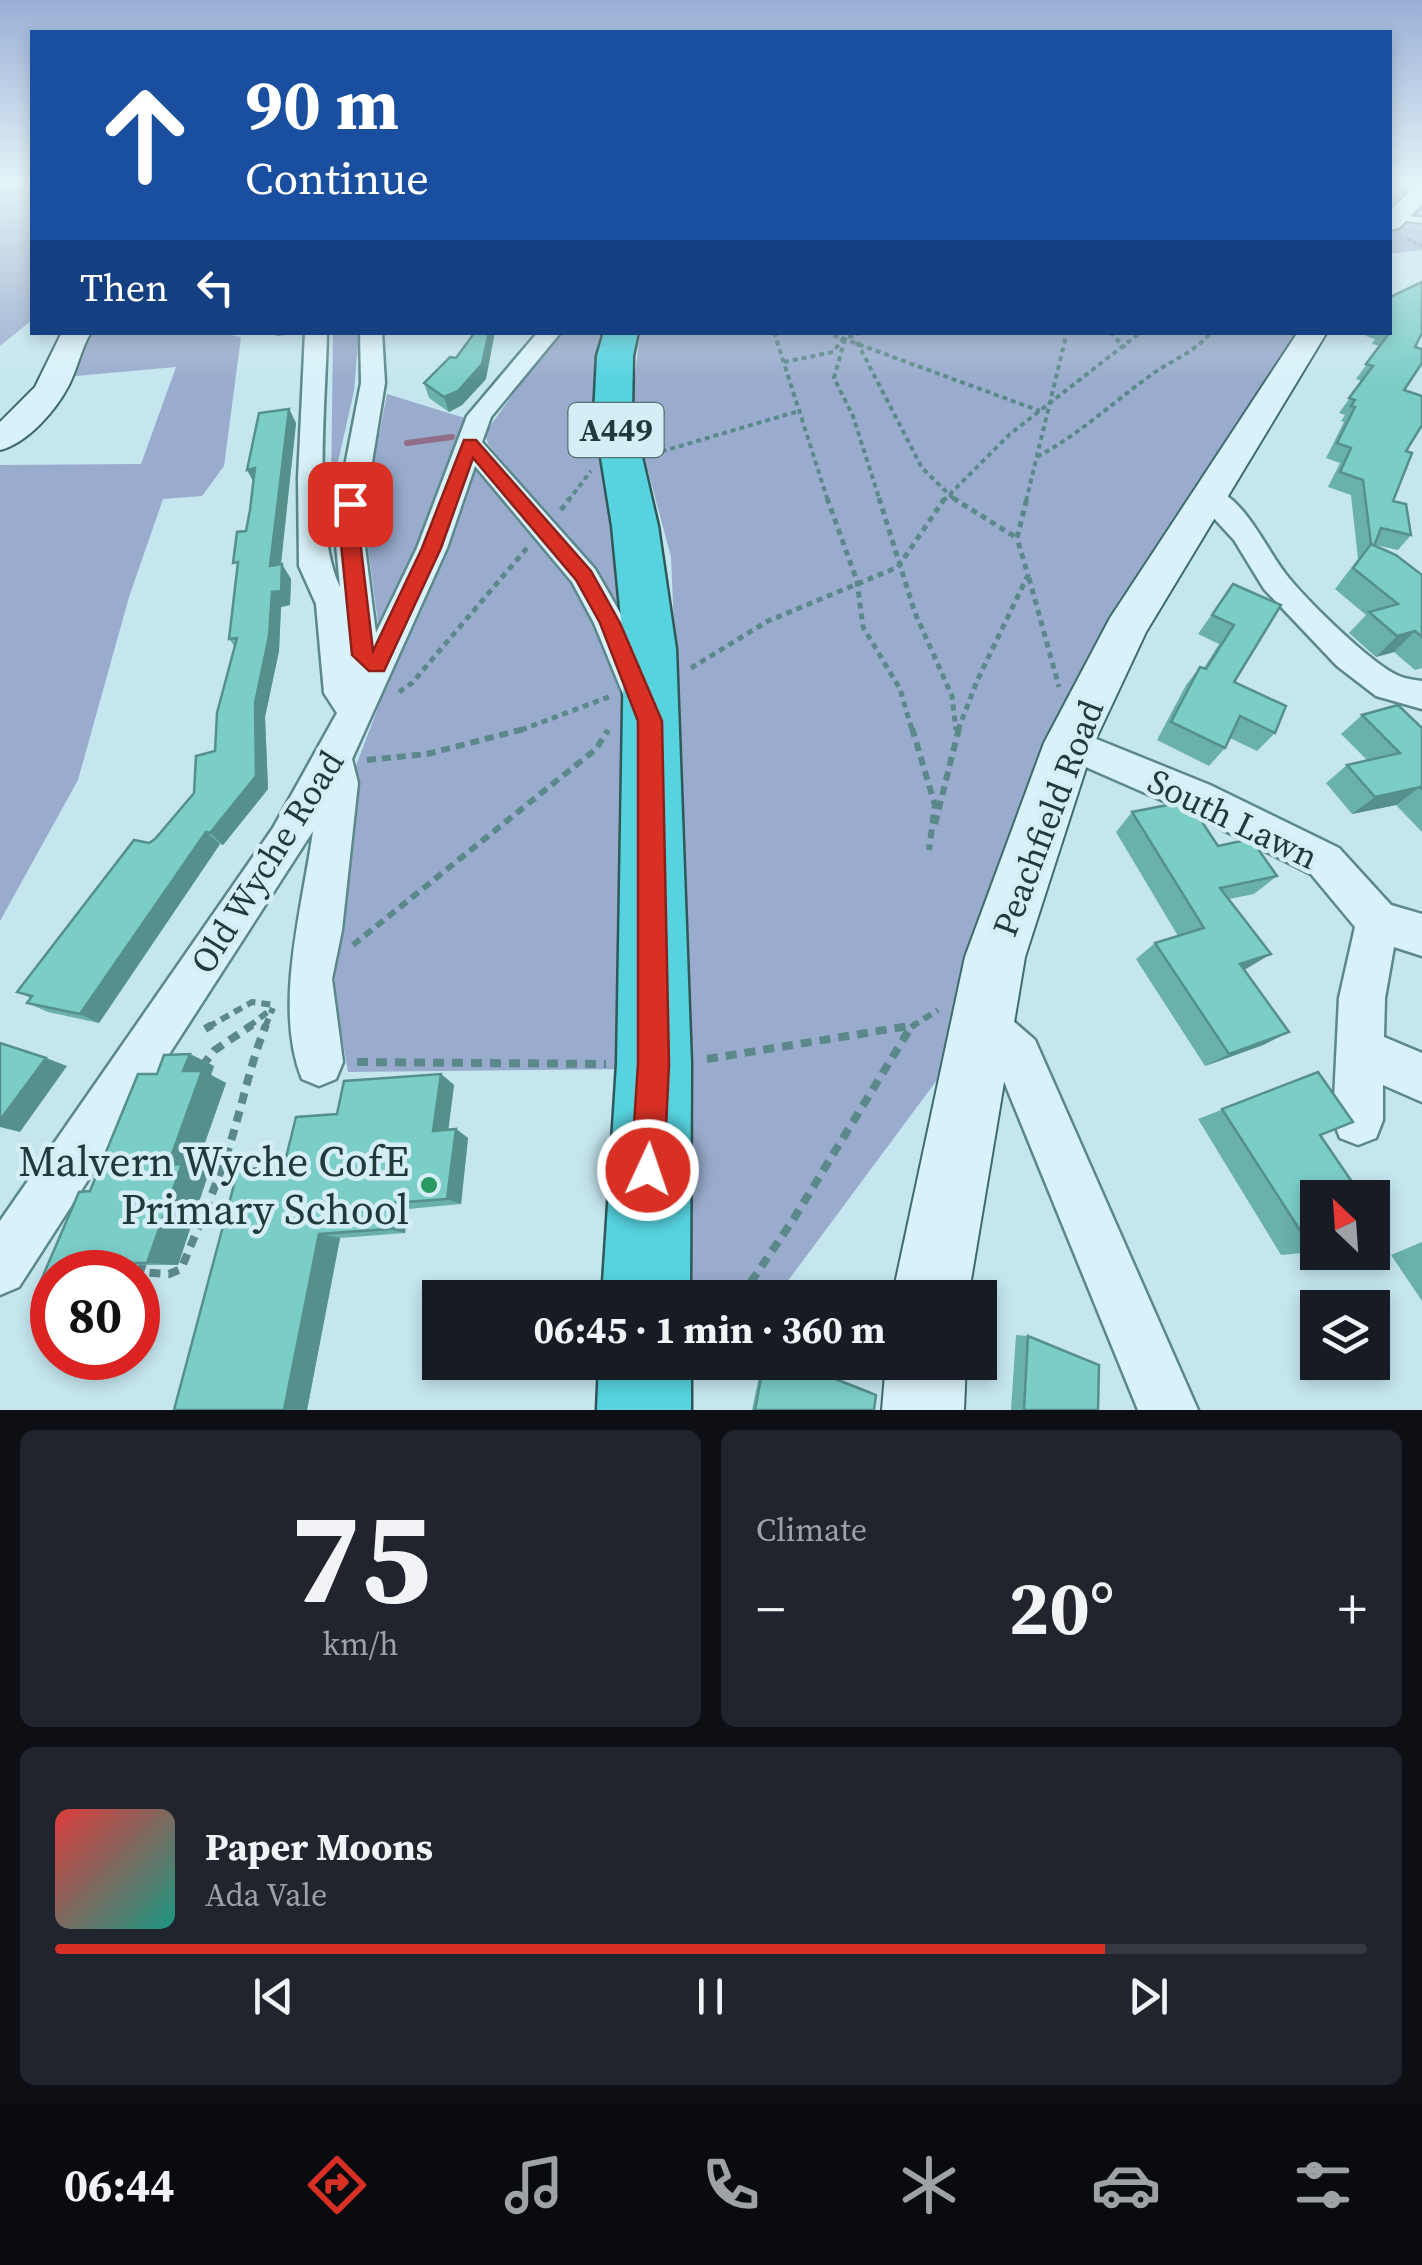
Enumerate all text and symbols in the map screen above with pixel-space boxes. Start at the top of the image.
text: 90 m [245,56,399,152]
icon: ahead [80,70,210,200]
text: Continue [245,147,429,209]
icon: left [188,260,243,315]
text: Then [80,262,168,314]
road number: A449 [568,403,664,457]
pin [308,462,393,547]
icon: arrive [323,477,378,532]
street label: Peachfield Road [981,693,1115,943]
street label: Old Wyche Road [179,741,355,983]
street label: South Lawn [1140,757,1326,881]
position arrow [596,1118,700,1222]
place label: Malvern Wyche CofE Primary School [18,1132,409,1238]
marker: Malvern Wyche CofE Primary School [418,1174,440,1196]
north arrow [1300,1180,1390,1270]
map controls [1300,1180,1390,1380]
speed limit sign: 80 [30,1250,160,1380]
button: layers [1300,1290,1390,1380]
text: 06:45 · 1 min · 360 m [533,1304,886,1356]
text: 75 [290,1467,431,1646]
text: Climate [756,1508,867,1552]
text: 20° [1009,1556,1114,1659]
text: − [756,1571,785,1646]
text: + [1338,1571,1367,1646]
text: km/h [322,1622,399,1666]
text: Paper Moons [205,1821,433,1873]
text: Ada Vale [205,1873,327,1917]
icon: previous [246,1969,301,2024]
icon: pause [683,1969,738,2024]
icon: next [1121,1969,1176,2024]
icon: directions [302,2150,372,2220]
icon: music [499,2150,569,2220]
icon: phone [696,2150,766,2220]
icon: climate [894,2150,964,2220]
icon: car [1091,2150,1161,2220]
icon: filters [1288,2150,1358,2220]
text: 06:44 [64,2154,175,2216]

